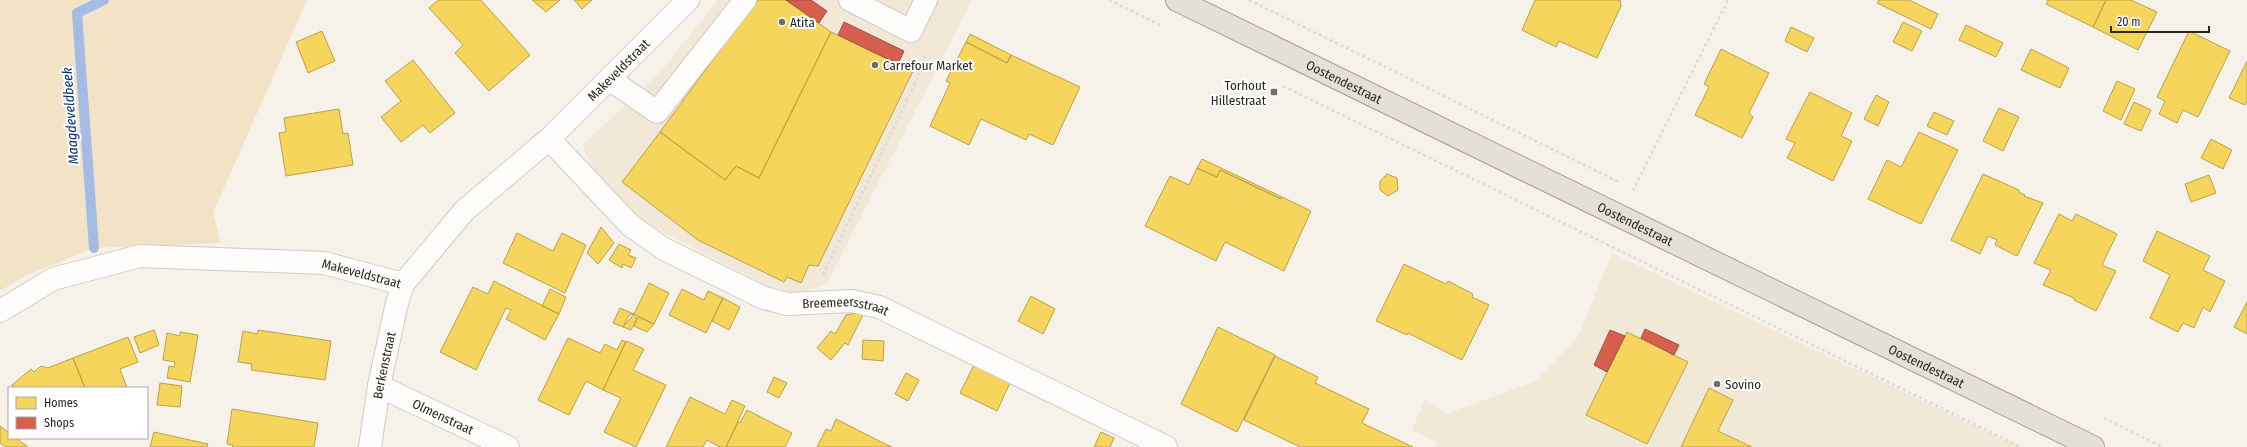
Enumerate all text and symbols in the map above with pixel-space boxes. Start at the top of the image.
scale bar [2111,8,2209,34]
place label: Atita [790,15,815,30]
text: 20 m [2117,15,2141,29]
marker: Atita [777,17,787,27]
street label: Makeveldstraat [585,35,653,104]
street label: Oostendestraat [1304,57,1385,107]
place label: Carrefour Market [883,58,974,73]
marker: Carrefour Market [870,60,880,70]
water label: Maagdeveldbeek [59,67,82,165]
place label: Torhout Hillestraat [1211,78,1267,108]
marker: Torhout Hillestraat [1269,87,1279,97]
street label: Oostendestraat [1595,199,1676,249]
street label: Makeveldstraat [320,256,403,291]
street label: Breemeersstraat [802,294,892,319]
street label: Berkenstraat [370,330,399,400]
street label: Oostendestraat [1886,341,1967,391]
place label: Sovino [1725,377,1761,392]
marker: Sovino [1712,379,1722,389]
legend [8,387,148,439]
text: Homes [44,396,78,410]
street label: Olmenstraat [410,396,477,438]
text: Shops [44,416,74,430]

